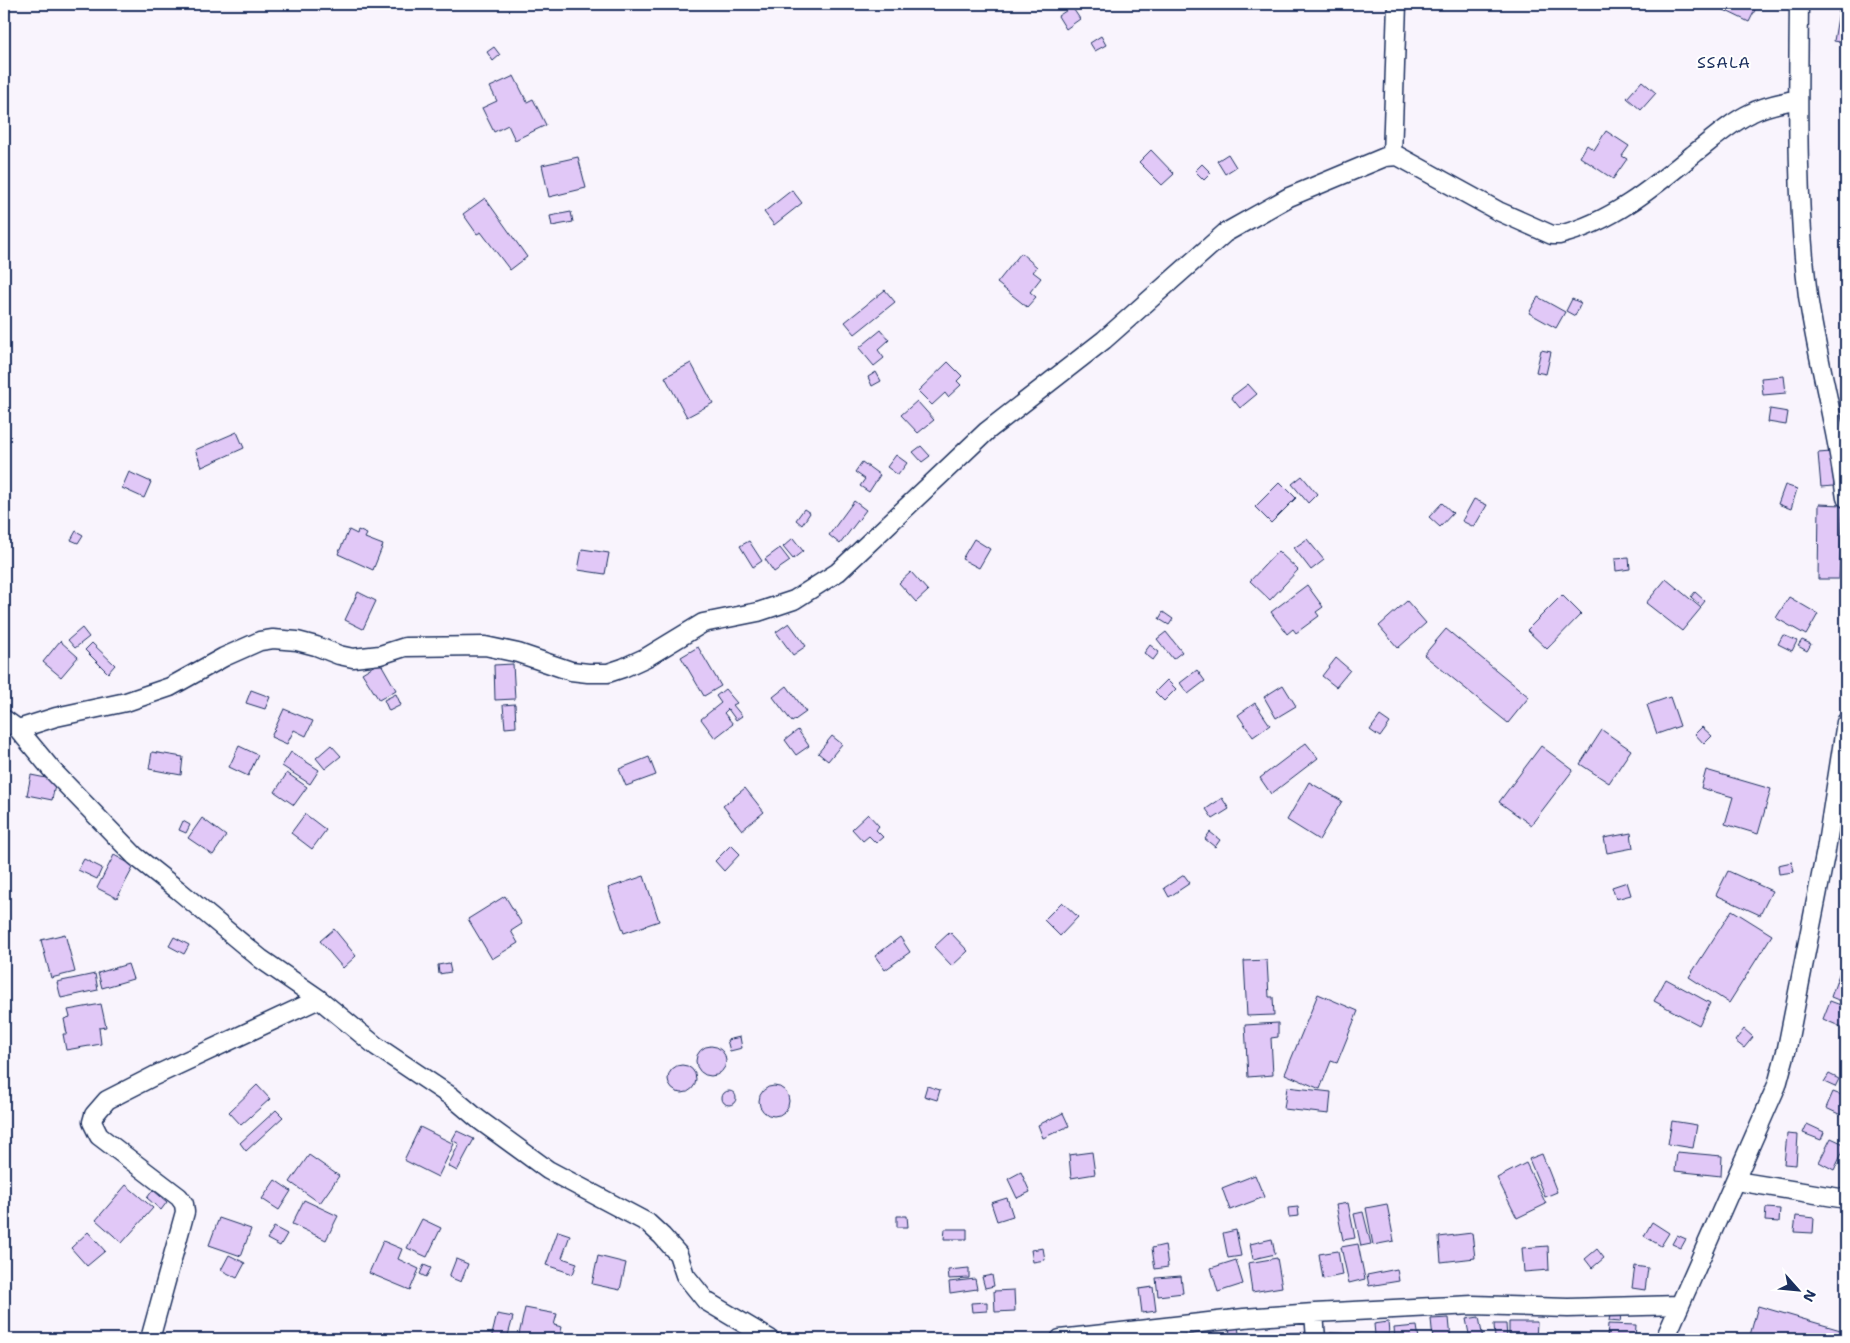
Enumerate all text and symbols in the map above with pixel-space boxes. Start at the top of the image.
district label: SSALA [1697,52,1751,73]
north arrow [1772,1266,1822,1316]
text: N [1799,1287,1820,1305]

